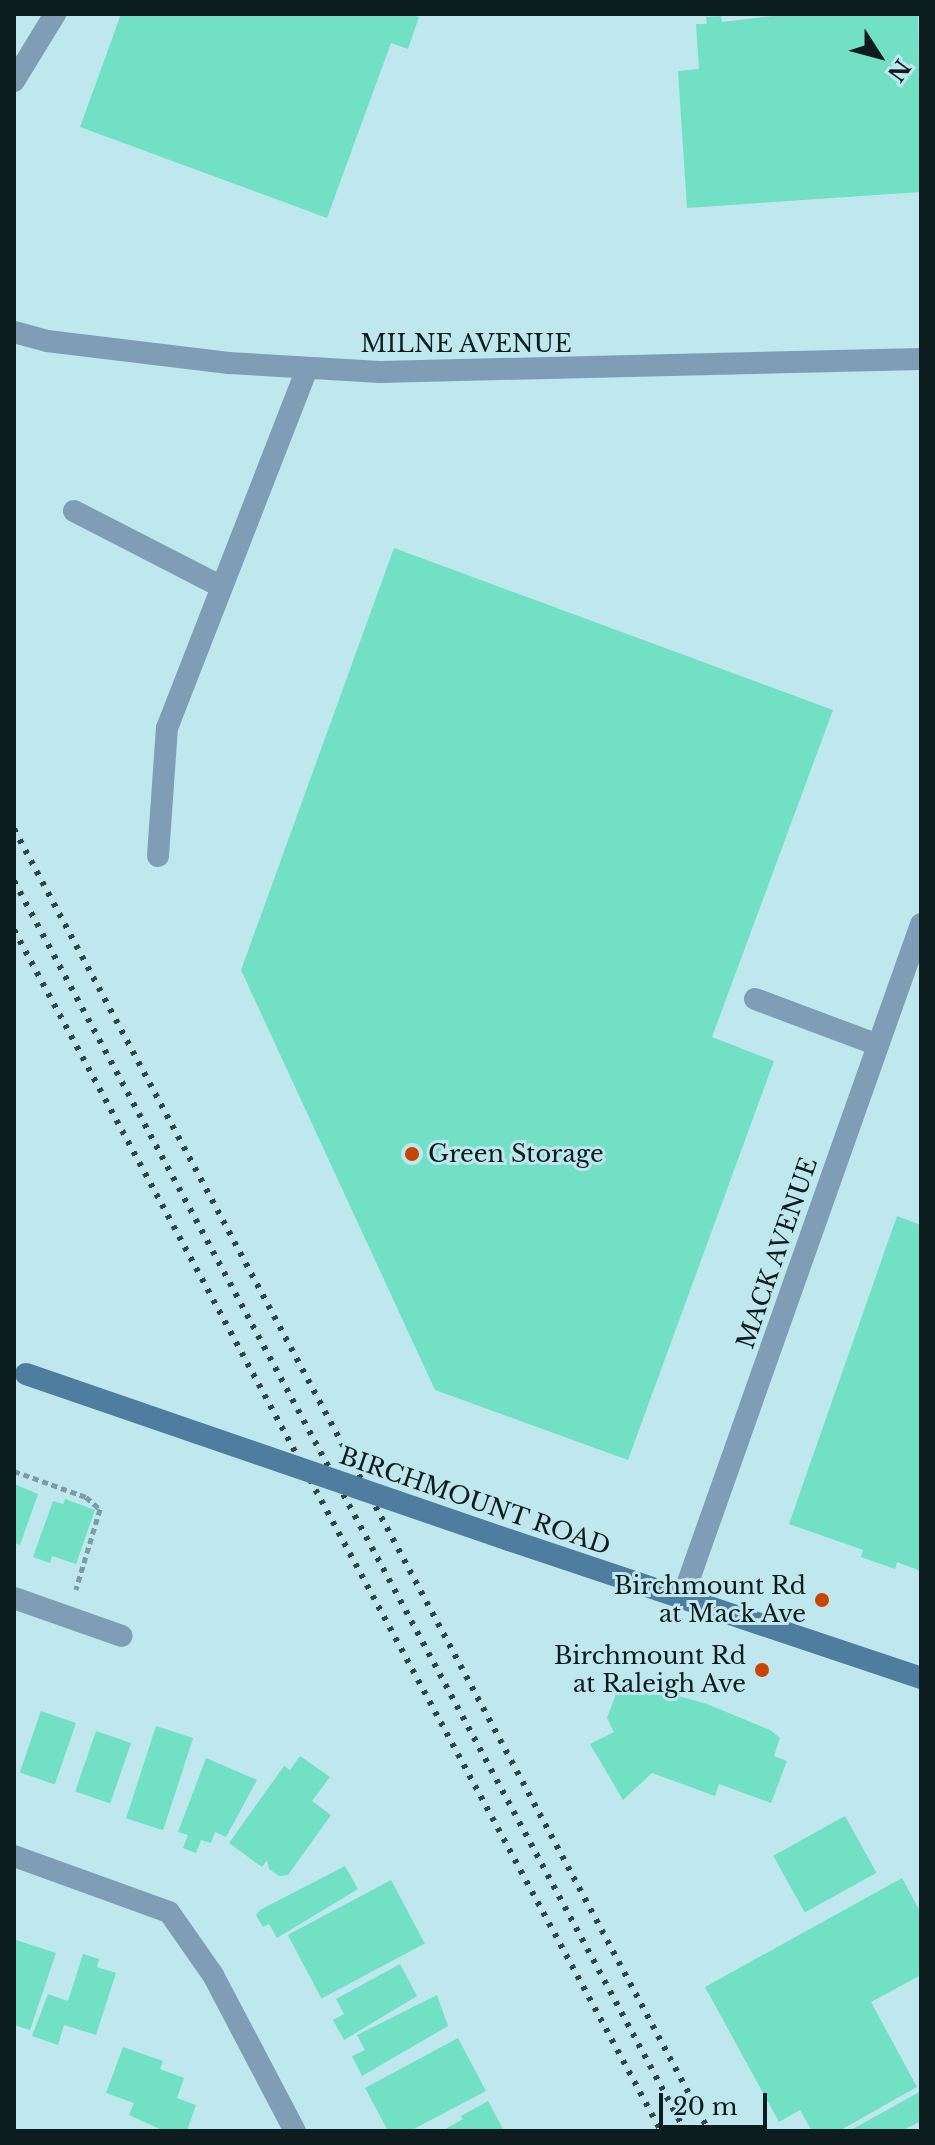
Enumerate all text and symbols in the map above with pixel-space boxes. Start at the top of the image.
north arrow [839,16,919,96]
text: N [882,54,916,87]
street label: MILNE AVENUE [360,330,572,358]
place label: Green Storage [428,1140,604,1168]
marker: Green Storage [403,1145,421,1163]
street label: MACK AVENUE [731,1153,823,1353]
street label: BIRCHMOUNT ROAD [335,1441,615,1561]
place label: Birchmount Rd at Mack Ave [614,1572,806,1628]
marker: Birchmount Rd at Mack Ave [813,1591,831,1609]
place label: Birchmount Rd at Raleigh Ave [554,1642,746,1698]
marker: Birchmount Rd at Raleigh Ave [753,1661,771,1679]
scale bar [663,2077,771,2127]
text: 20 m [673,2092,738,2121]

